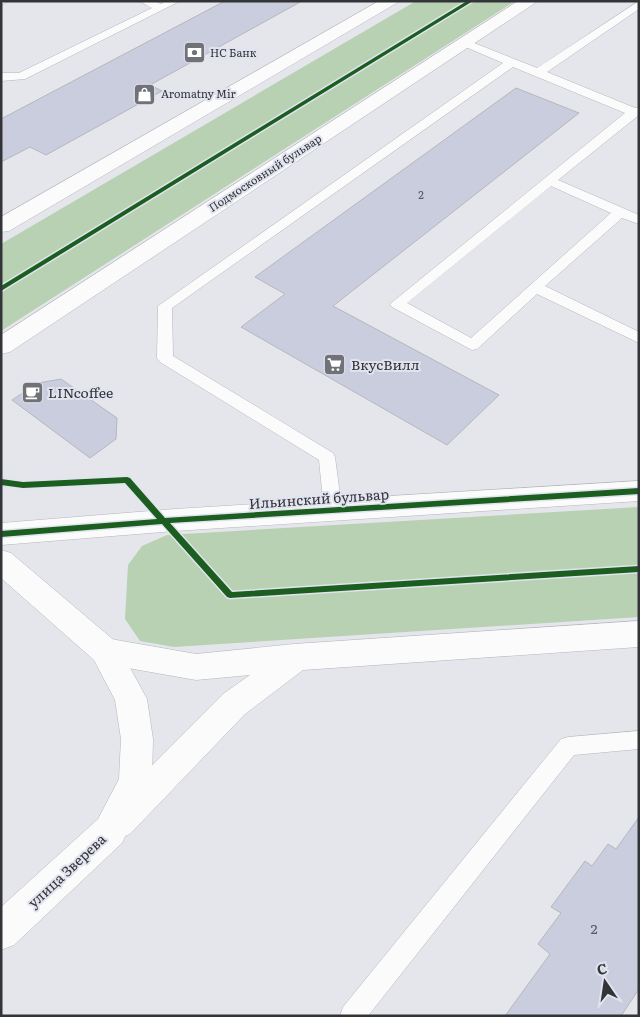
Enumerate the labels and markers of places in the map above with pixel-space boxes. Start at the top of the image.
bank icon: НС Банк [182,41,206,65]
place label: НС Банк [210,44,257,60]
shop icon: Aromatny Mir [133,82,157,106]
place label: Aromatny Mir [161,85,237,101]
supermarket icon: ВкусВилл [323,353,347,377]
place label: ВкусВилл [351,354,420,374]
cafe icon: LINcoffee [20,381,44,405]
place label: LINcoffee [48,382,113,402]

